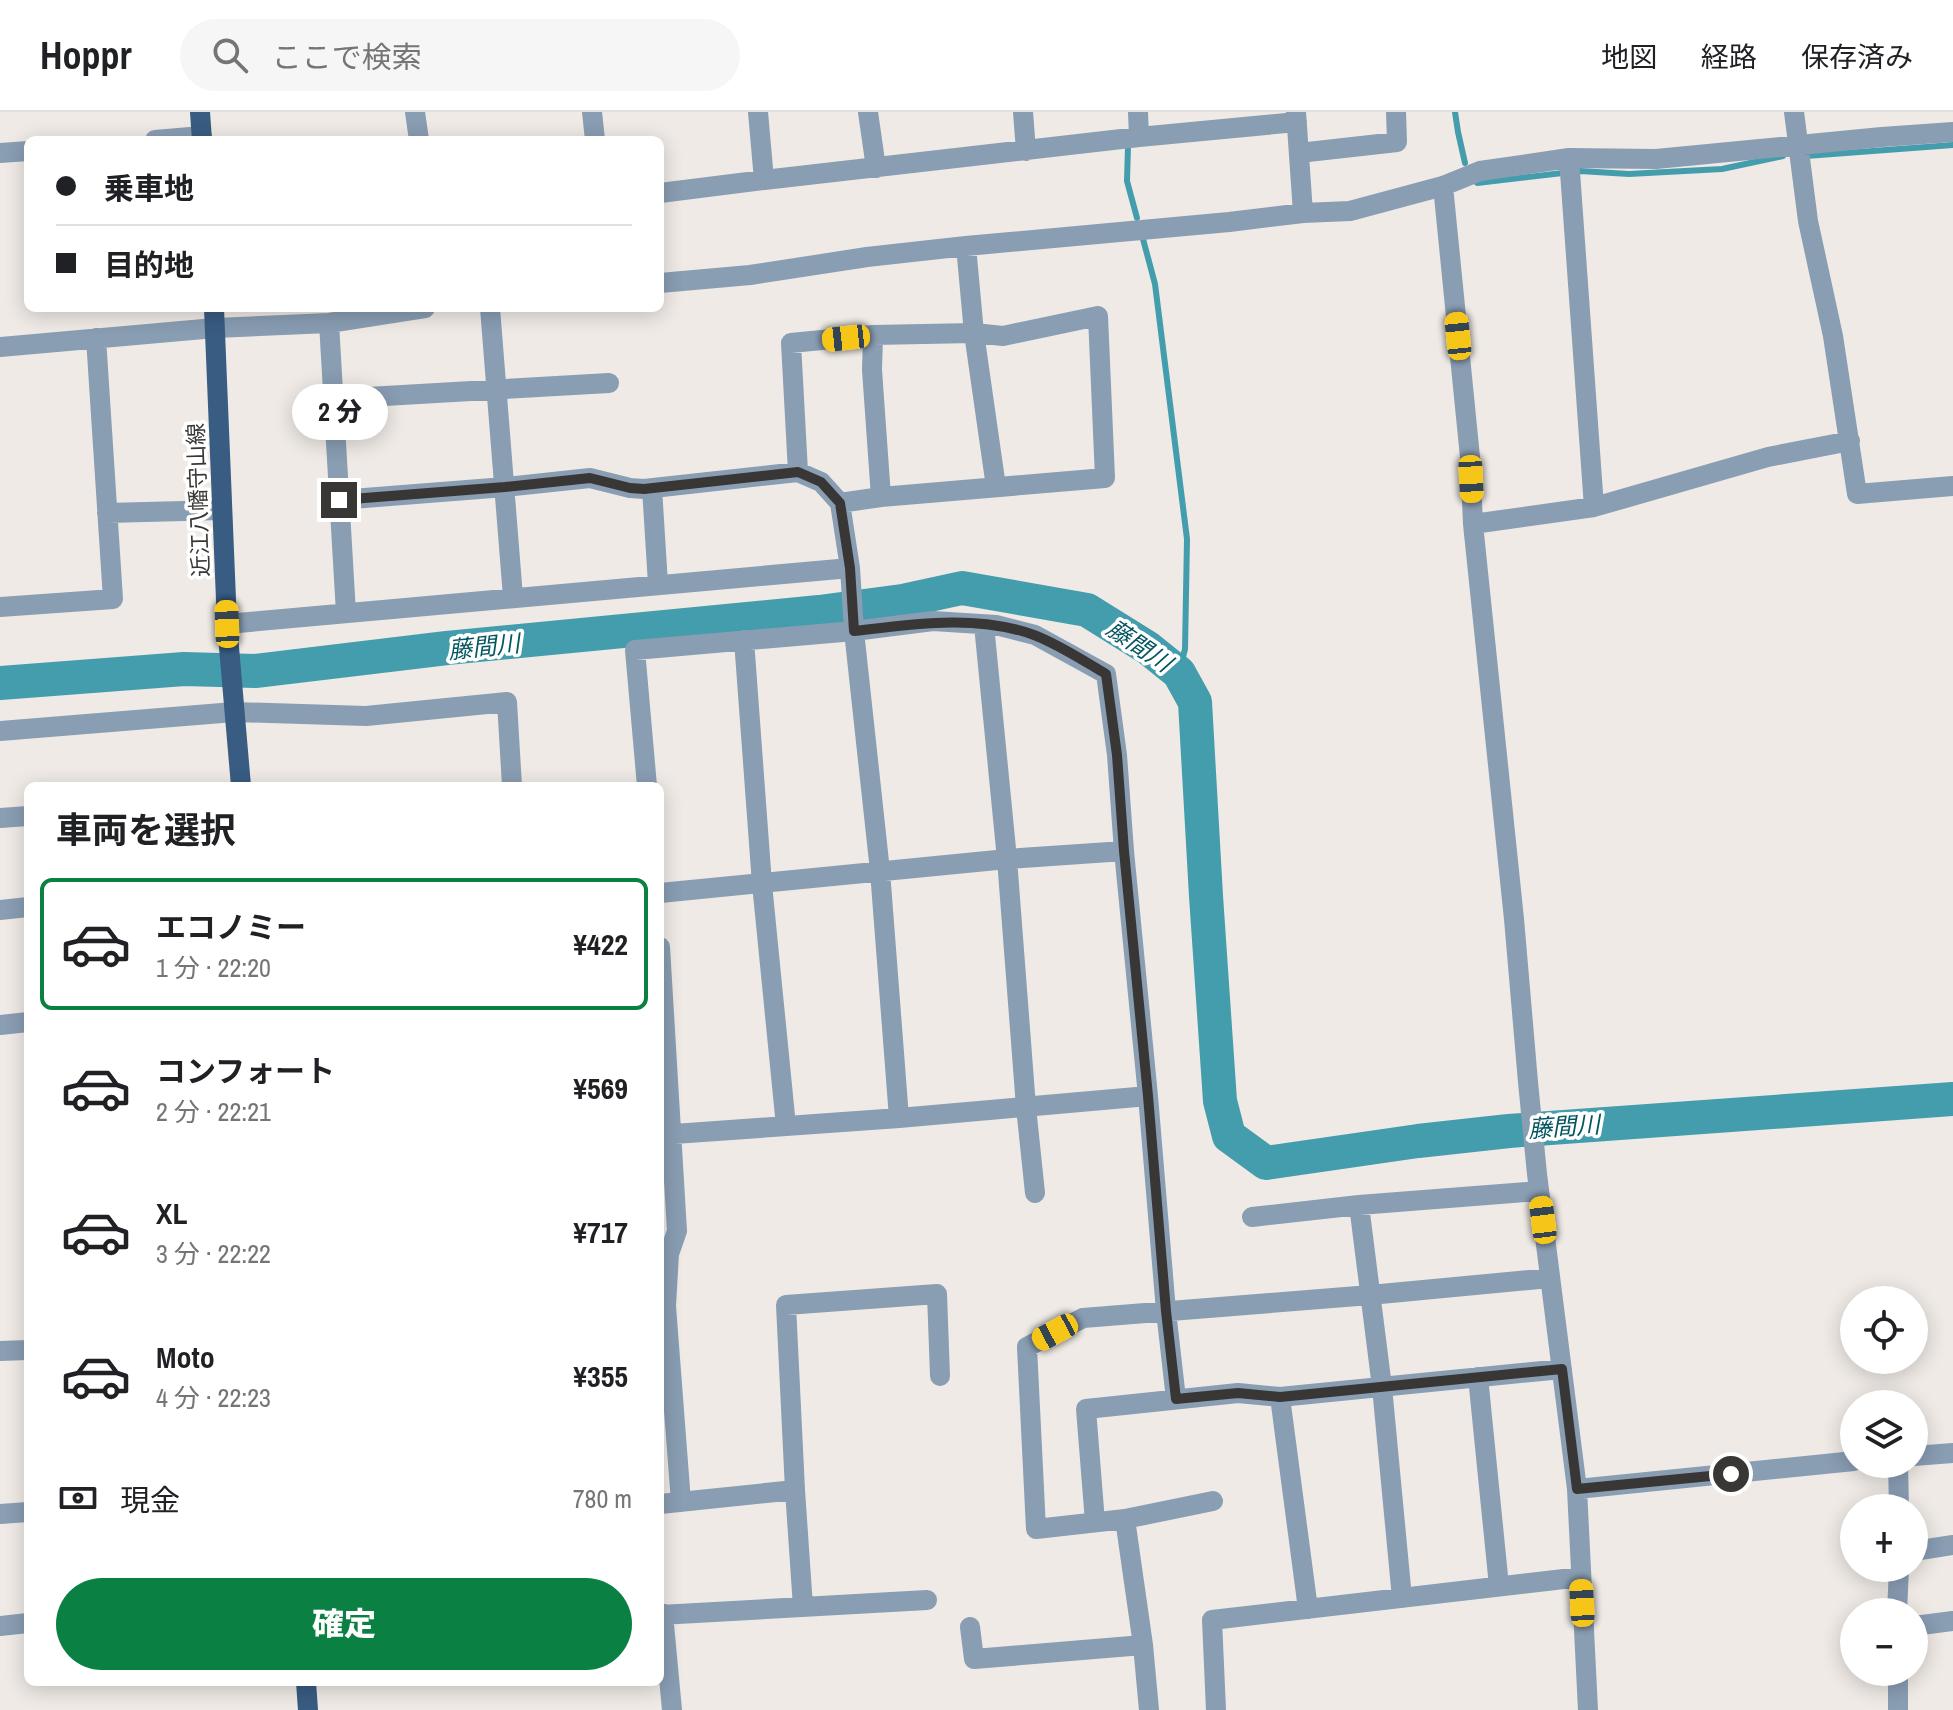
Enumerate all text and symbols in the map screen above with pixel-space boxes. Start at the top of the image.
search box [180,19,740,91]
text: Hoppr [40,30,132,81]
icon: search [208,33,252,77]
text: ここで検索 [272,37,422,77]
text: 地図 [1601,38,1657,76]
text: 経路 [1701,38,1757,76]
text: 保存済み [1801,38,1913,76]
text: 乗車地 [104,168,194,208]
text: 目的地 [104,245,194,285]
car [1444,311,1472,361]
car [821,324,871,352]
callout: 2 分 [291,384,387,440]
text: 2 分 [318,394,362,429]
street label: 近江八幡守山線 [180,423,216,577]
car [1458,454,1484,504]
route end [321,482,357,518]
car [214,600,240,648]
water label: 藤間川 [1101,612,1181,680]
water label: 藤間川 [446,626,524,666]
text: 車両を選択 [56,806,236,854]
text: エコノミー [156,907,306,947]
icon: car [60,908,132,980]
text: ¥422 [573,924,628,964]
text: 1 分 · 22:20 [156,950,271,985]
text: コンフォート [156,1051,335,1091]
icon: car [60,1052,132,1124]
text: ¥569 [573,1068,628,1108]
text: 2 分 · 22:21 [156,1094,271,1129]
water label: 藤間川 [1527,1107,1604,1144]
text: XL [156,1193,187,1233]
car [1528,1195,1558,1245]
icon: car [60,1196,132,1268]
text: ¥717 [573,1212,628,1252]
text: 3 分 · 22:22 [156,1236,271,1271]
map controls [1840,1286,1928,1686]
button: locate [1840,1286,1928,1374]
car [1028,1310,1082,1354]
text: Moto [156,1337,215,1377]
icon: car [60,1340,132,1412]
text: ¥355 [573,1356,628,1396]
text: 4 分 · 22:23 [156,1380,271,1415]
button: layers [1840,1390,1928,1478]
route start [1713,1456,1749,1492]
icon: cash [56,1476,100,1520]
text: 現金 [120,1480,180,1520]
text: 780 m [573,1481,632,1516]
button: + [1840,1494,1928,1582]
button: 確定 [56,1578,632,1670]
car [1569,1578,1595,1628]
button: − [1840,1598,1928,1686]

